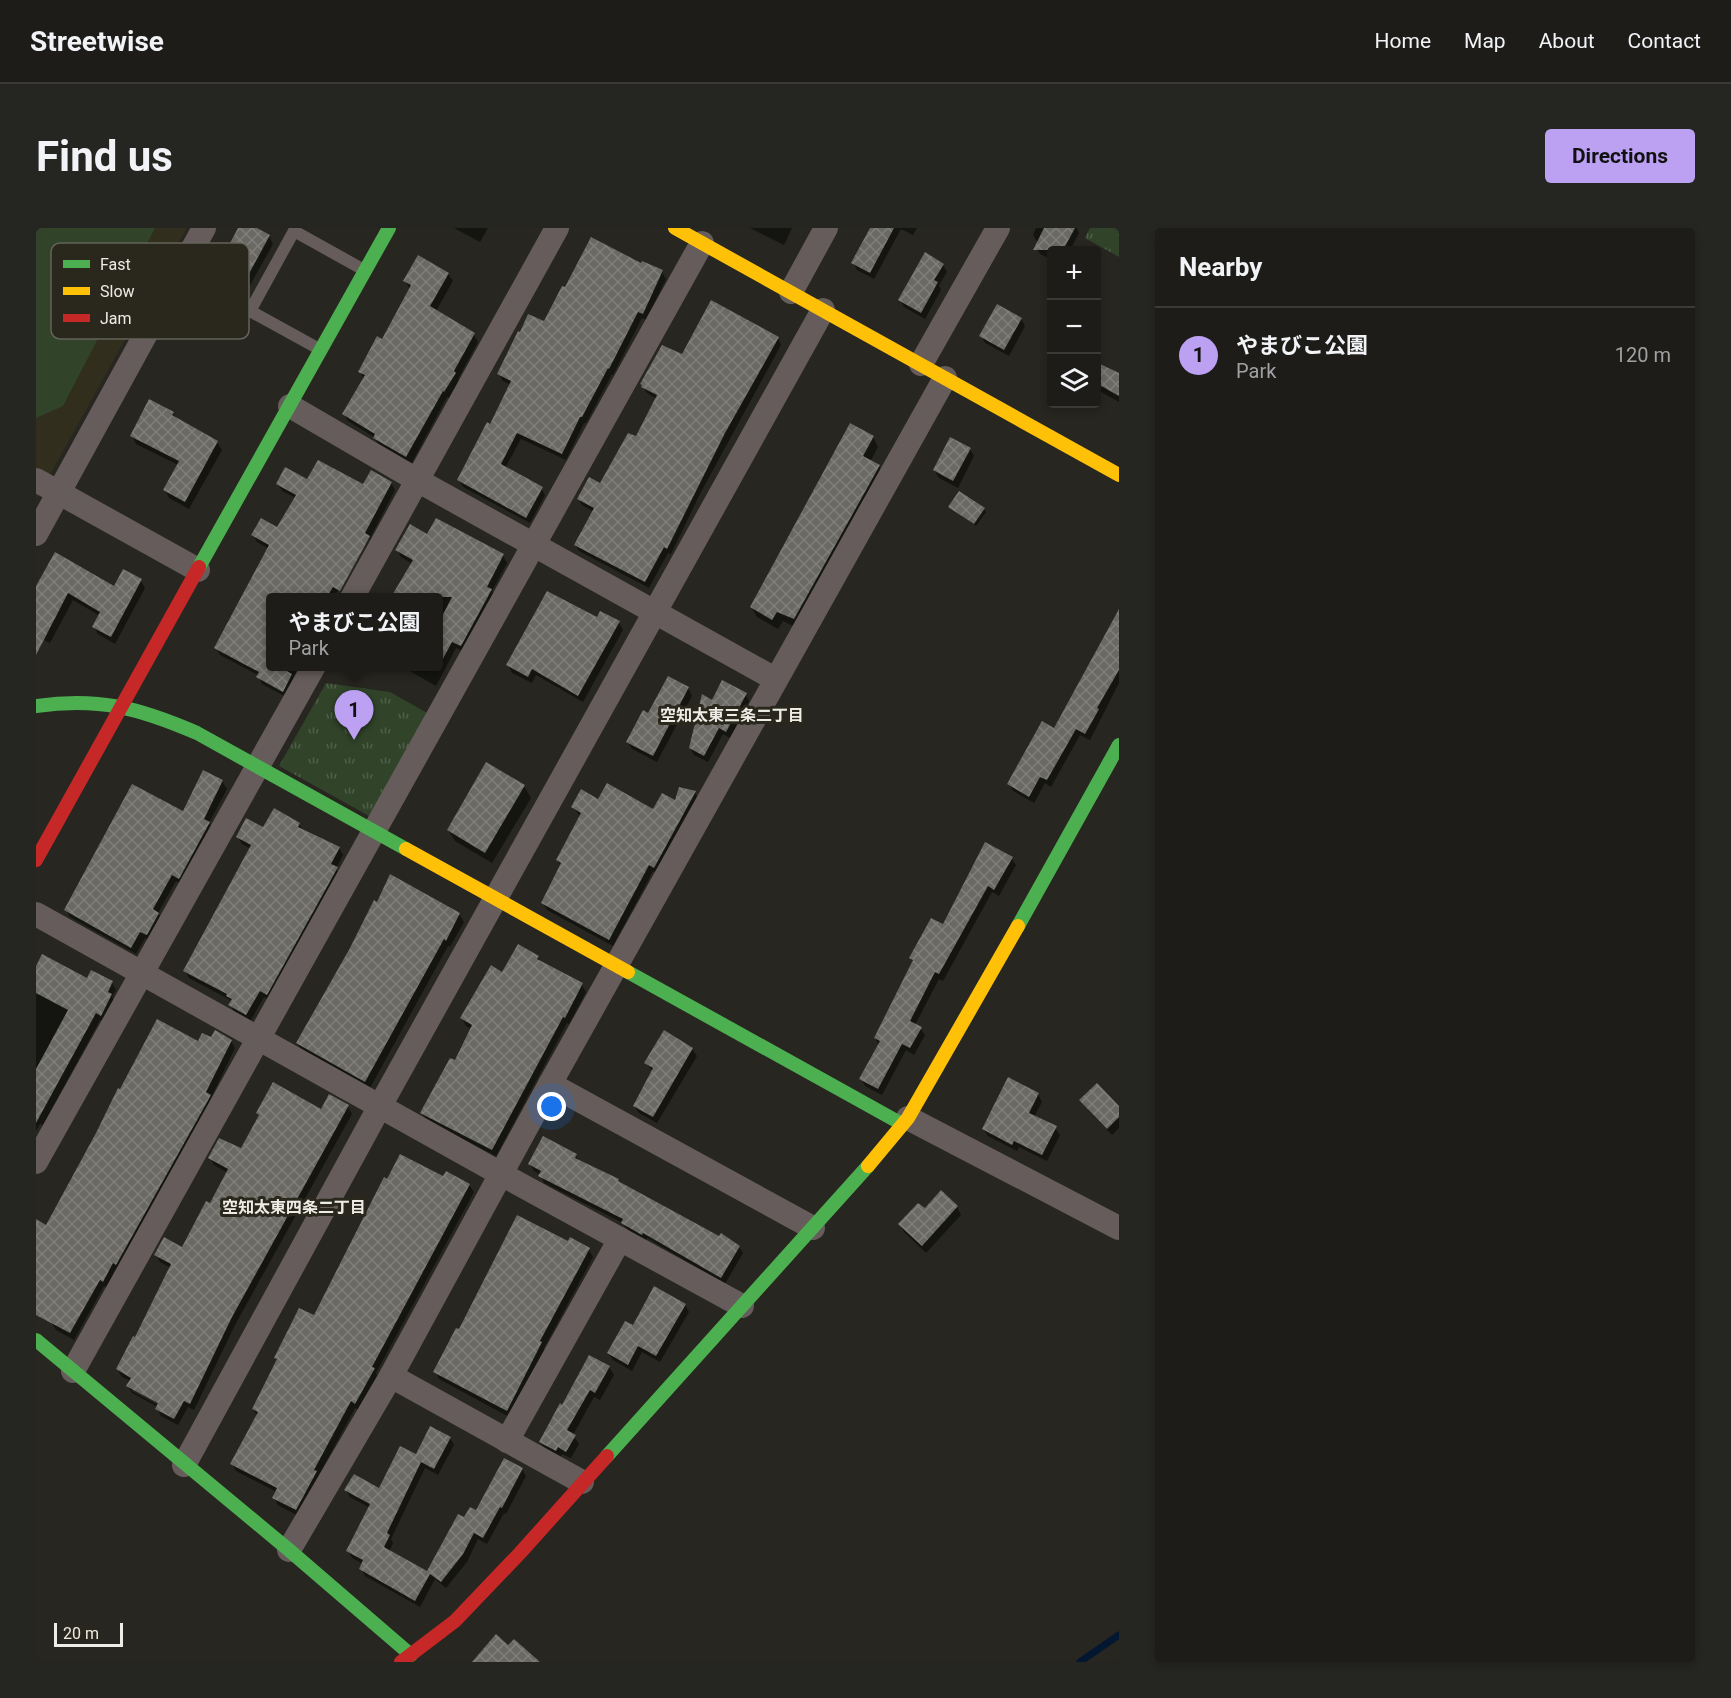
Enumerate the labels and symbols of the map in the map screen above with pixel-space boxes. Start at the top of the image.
legend [51,243,249,339]
text: Fast [100,255,131,274]
text: Slow [100,282,135,301]
text: Jam [100,309,132,328]
pin: 1 [334,690,374,740]
district label: 空知太東三条二丁目 [660,706,804,725]
your location [537,1092,566,1121]
district label: 空知太東四条二丁目 [222,1198,366,1217]
scale bar [54,1620,123,1648]

